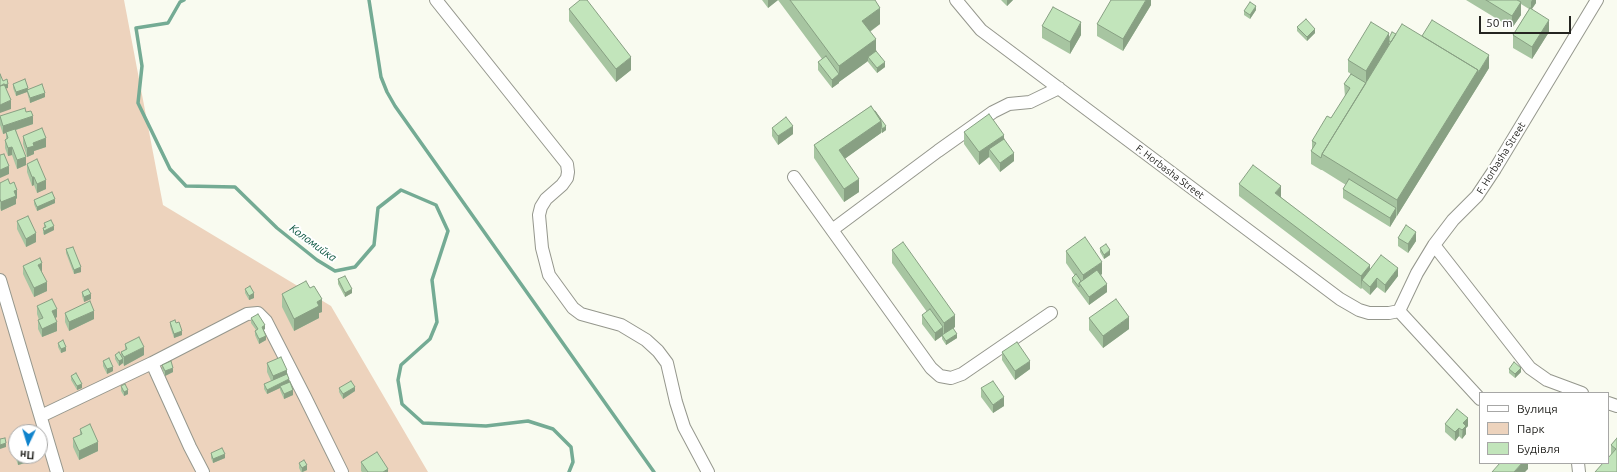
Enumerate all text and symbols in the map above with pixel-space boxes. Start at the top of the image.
scale bar [1481,8,1573,34]
text: 50 m [1486,16,1513,29]
street label: F. Horbasha Street [1474,120,1528,196]
street label: F. Horbasha Street [1133,142,1207,202]
water label: Коломийка [287,222,339,264]
legend [1479,392,1609,464]
text: Вулиця [1517,402,1558,415]
text: Парк [1517,422,1545,435]
north arrow [8,424,48,464]
text: Будівля [1517,442,1560,455]
text: Пн [20,448,35,461]

